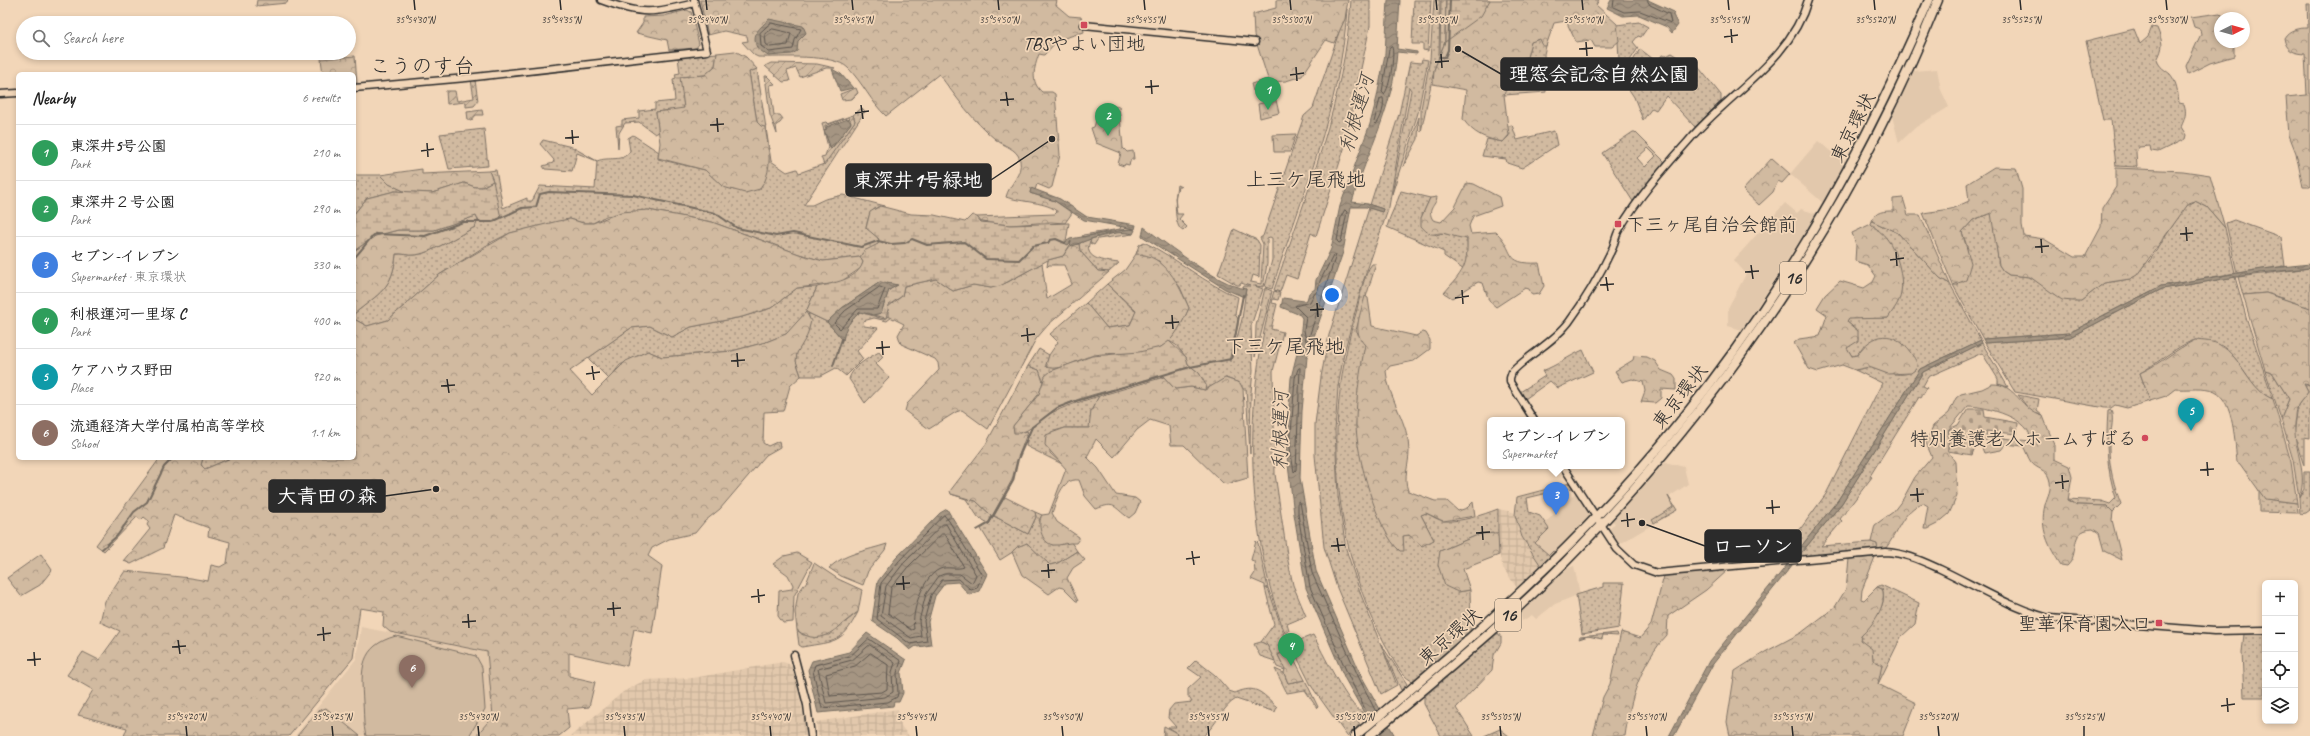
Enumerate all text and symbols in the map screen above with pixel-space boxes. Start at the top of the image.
north arrow [2214,12,2250,48]
text: 35°54'30"N [395,13,437,26]
text: 35°54'35"N [541,13,583,26]
text: 35°54'40"N [687,13,729,26]
text: 35°54'45"N [833,13,875,26]
text: 35°54'50"N [979,13,1021,26]
text: 35°54'55"N [1125,13,1167,26]
text: 35°55'00"N [1271,13,1313,26]
text: 35°55'05"N [1417,13,1459,26]
text: 35°55'10"N [1563,13,1605,26]
text: 35°55'15"N [1709,13,1751,26]
text: 35°55'20"N [1855,13,1897,26]
text: 35°55'25"N [2001,13,2043,26]
text: 35°55'30"N [2147,13,2189,26]
search box [16,16,356,60]
marker: TBSやよい団地 [1079,20,1089,30]
icon: search [30,27,52,49]
text: Search here [62,29,123,48]
place label: TBSやよい団地 [1023,32,1145,56]
district label: こうのす台 [370,53,475,79]
callout: 理窓会記念自然公園 [1501,58,1697,90]
text: 理窓会記念自然公園 [1509,62,1689,87]
water label: 利根運河 [1333,68,1380,155]
pin: 1 [1255,77,1281,110]
text: Nearby [32,88,75,109]
street label: 東京環状 [1825,88,1881,167]
text: 6 results [302,90,340,106]
pin: 2 [1095,103,1121,136]
text: 東深井5号公園 [70,137,167,156]
text: 1 [42,145,48,161]
text: 210 m [312,145,340,161]
text: Park [70,156,91,172]
callout: 東深井1号緑地 [846,164,991,196]
district label: 上三ケ尾飛地 [1246,167,1366,192]
text: 東深井1号緑地 [854,168,983,193]
text: 東深井２号公園 [70,193,175,212]
text: 2 [42,201,48,217]
text: 290 m [312,201,340,217]
text: Park [70,212,91,228]
place label: 下三ヶ尾自治会館前 [1626,213,1797,237]
marker: 下三ヶ尾自治会館前 [1613,219,1623,229]
text: セブン-イレブン [70,247,180,266]
text: 3 [42,257,48,273]
text: 330 m [312,257,340,273]
road number: 16 [1780,262,1806,294]
text: Supermarket · 東京環状 [70,269,186,285]
your location [1322,285,1342,305]
text: 利根運河一里塚 C [70,305,186,324]
text: 4 [42,313,48,329]
text: 400 m [312,313,340,329]
text: Park [70,324,91,340]
district label: 下三ケ尾飛地 [1225,334,1345,359]
street label: 東京環状 [1647,359,1713,434]
text: ケアハウス野田 [70,361,174,380]
text: 5 [42,369,48,385]
text: 920 m [312,369,340,385]
text: Place [70,380,93,396]
water label: 利根運河 [1267,387,1294,470]
pin: 5 [2178,398,2204,431]
text: 流通経済大学付属柏高等学校 [70,417,265,436]
popup [1487,417,1625,469]
text: 6 [42,425,48,441]
text: 1.1 km [310,425,340,441]
text: セブン-イレブン [1501,427,1611,446]
place label: 特別養護老人ホームすばる [1910,427,2137,451]
marker: 特別養護老人ホームすばる [2140,433,2150,443]
text: School [70,436,98,452]
text: Supermarket [1501,446,1556,462]
callout: 大青田の森 [269,480,385,512]
pin: 3 [1543,482,1569,515]
text: 大青田の森 [277,484,377,509]
callout: ローソン [1705,530,1801,562]
text: ローソン [1713,534,1793,559]
map controls [2262,580,2298,724]
button: + [2262,580,2298,616]
road number: 16 [1495,599,1521,631]
street label: 東京環状 [1413,603,1486,671]
place label: 聖華保育園入口 [2018,612,2151,636]
button: − [2262,616,2298,652]
marker: 聖華保育園入口 [2154,618,2164,628]
pin: 4 [1278,633,1304,666]
button: locate [2262,652,2298,688]
pin: 6 [399,655,425,688]
button: layers [2262,688,2298,724]
text: 35°54'20"N [166,710,208,723]
text: 35°54'25"N [312,710,354,723]
text: 35°54'30"N [458,710,500,723]
text: 35°54'35"N [604,710,646,723]
text: 35°54'40"N [750,710,792,723]
text: 35°54'45"N [896,710,938,723]
text: 35°54'50"N [1042,710,1084,723]
text: 35°54'55"N [1188,710,1230,723]
text: 35°55'00"N [1334,710,1376,723]
text: 35°55'05"N [1480,710,1522,723]
text: 35°55'10"N [1626,710,1668,723]
text: 35°55'15"N [1772,710,1814,723]
text: 35°55'20"N [1918,710,1960,723]
text: 35°55'25"N [2064,710,2106,723]

